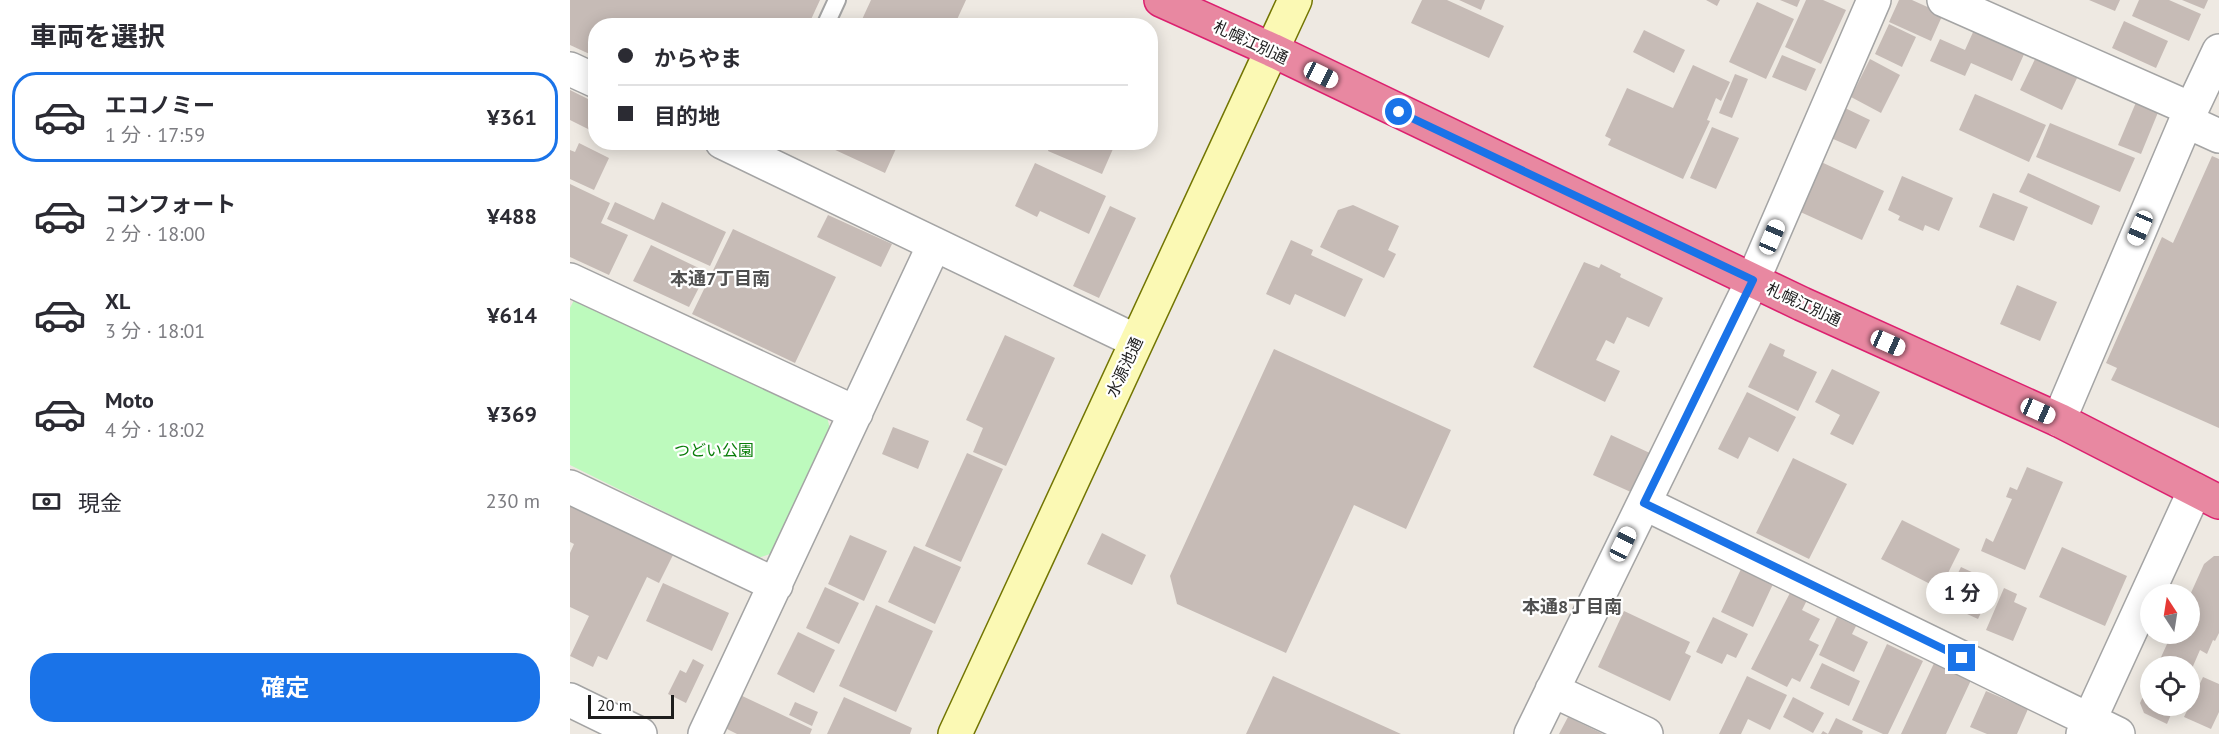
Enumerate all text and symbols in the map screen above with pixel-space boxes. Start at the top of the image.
street label: 札幌江別通 [1211,16,1291,68]
text: 車両を選択 [30,19,165,53]
text: からやま [654,44,742,72]
car [1301,59,1341,91]
icon: car [33,90,87,144]
text: エコノミー [105,91,215,119]
route start [1385,98,1412,125]
text: 目的地 [654,102,720,130]
text: ¥361 [487,103,537,131]
text: 1 分 · 17:59 [105,122,205,148]
icon: car [33,189,87,243]
text: コンフォート [105,190,236,218]
text: ¥488 [487,202,537,230]
car [2125,208,2155,248]
car [1757,217,1787,257]
text: 2 分 · 18:00 [105,221,205,247]
district label: 本通7丁目南 [670,267,770,290]
street label: 札幌江別通 [1764,278,1844,330]
text: XL [105,287,130,315]
icon: car [33,288,87,342]
text: ¥614 [487,301,537,329]
text: 3 分 · 18:01 [105,318,205,344]
car [1868,327,1908,359]
street label: 水源池通 [1101,334,1147,400]
text: Moto [105,386,154,414]
icon: car [33,387,87,441]
car [2018,395,2058,427]
text: ¥369 [487,400,537,428]
text: 4 分 · 18:02 [105,417,205,443]
park label: つどい公園 [674,440,754,460]
icon: cash [30,485,63,518]
text: 230 m [486,488,540,514]
text: 現金 [78,489,122,517]
car [1607,524,1639,564]
callout: 1 分 [1926,571,1998,613]
text: 1 分 [1944,580,1980,606]
north arrow [2140,584,2200,644]
map controls [2140,584,2200,716]
district label: 本通8丁目南 [1522,595,1622,618]
route end [1948,644,1975,671]
button: 確定 [30,653,540,722]
button: locate [2140,656,2200,716]
scale bar [588,692,674,720]
text: 20 m [597,695,632,715]

